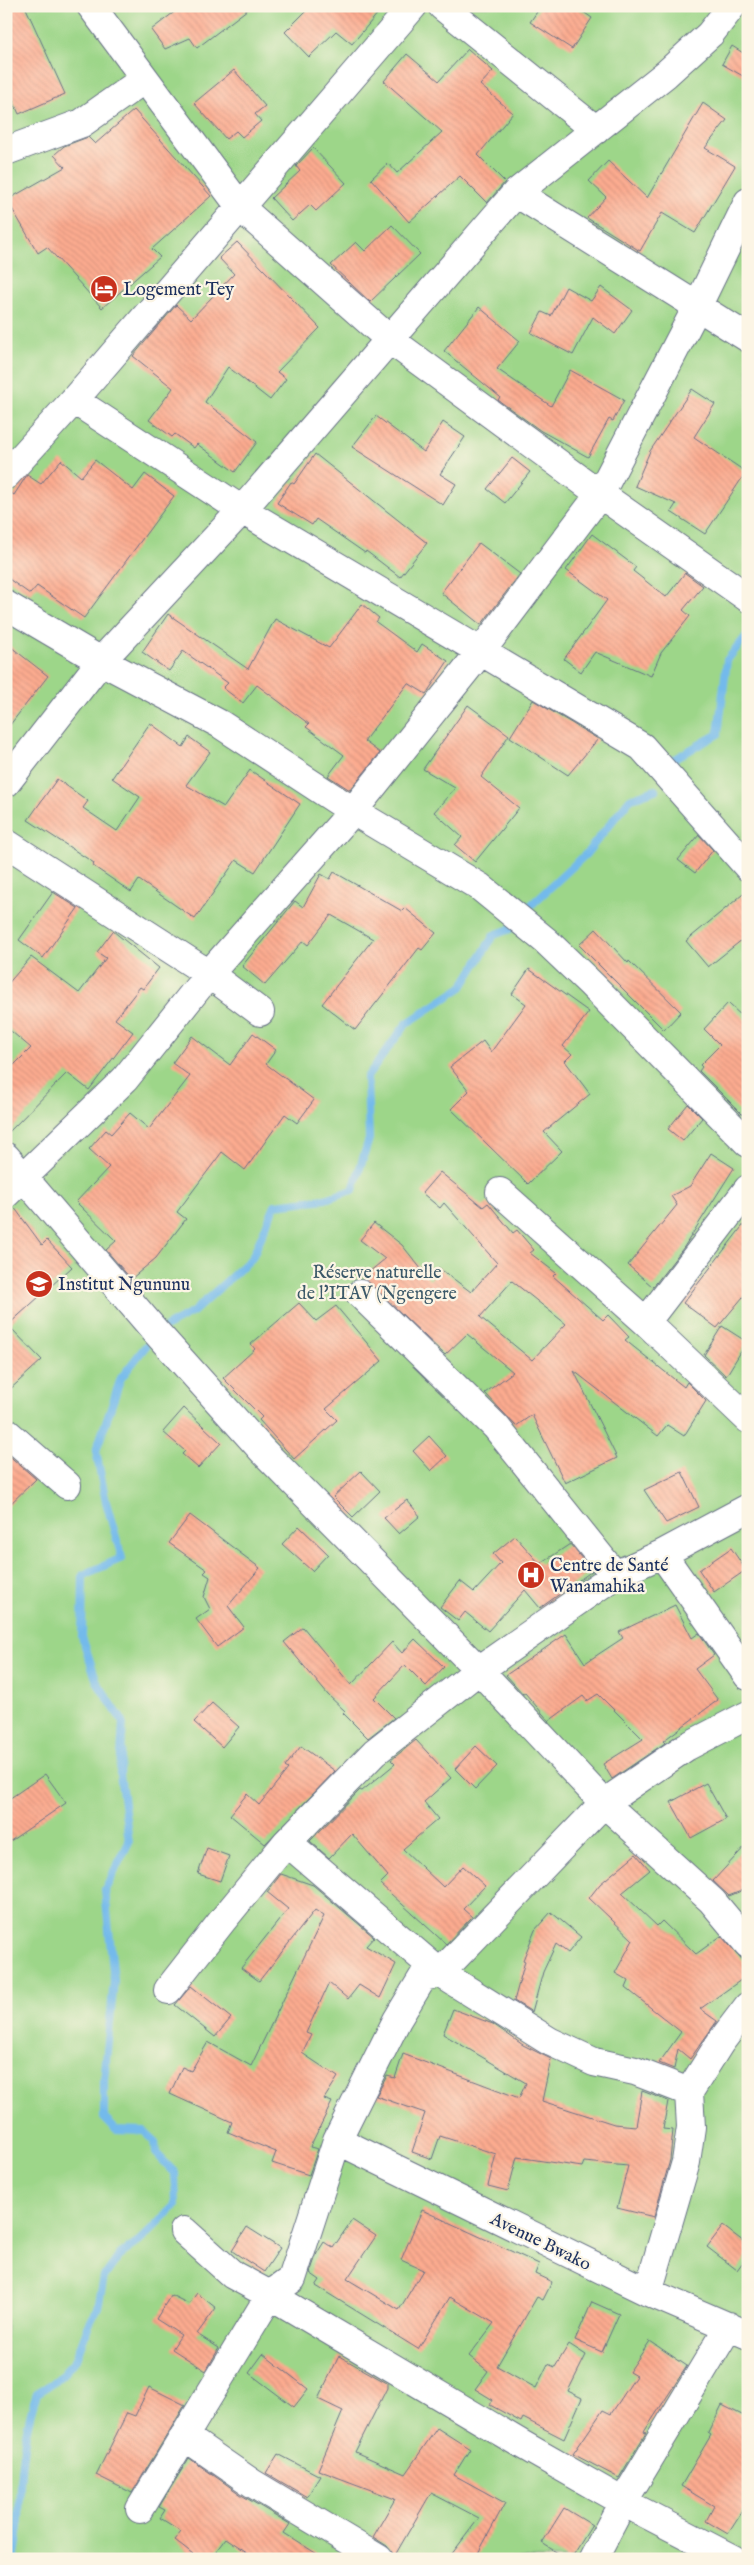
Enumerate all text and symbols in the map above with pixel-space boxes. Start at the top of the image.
hotel icon: Logement Tey [89,274,119,304]
place label: Logement Tey [123,279,234,302]
park label: Réserve naturelle de l'ITAV (Ngengere [297,1262,457,1306]
school or university icon: Institut Ngununu [24,1269,54,1299]
place label: Institut Ngununu [58,1274,190,1297]
place label: Centre de Santé Wanamahika [550,1555,668,1599]
hospital icon: Centre de Santé Wanamahika [516,1560,546,1590]
street label: Avenue Bwako [485,2208,595,2277]

